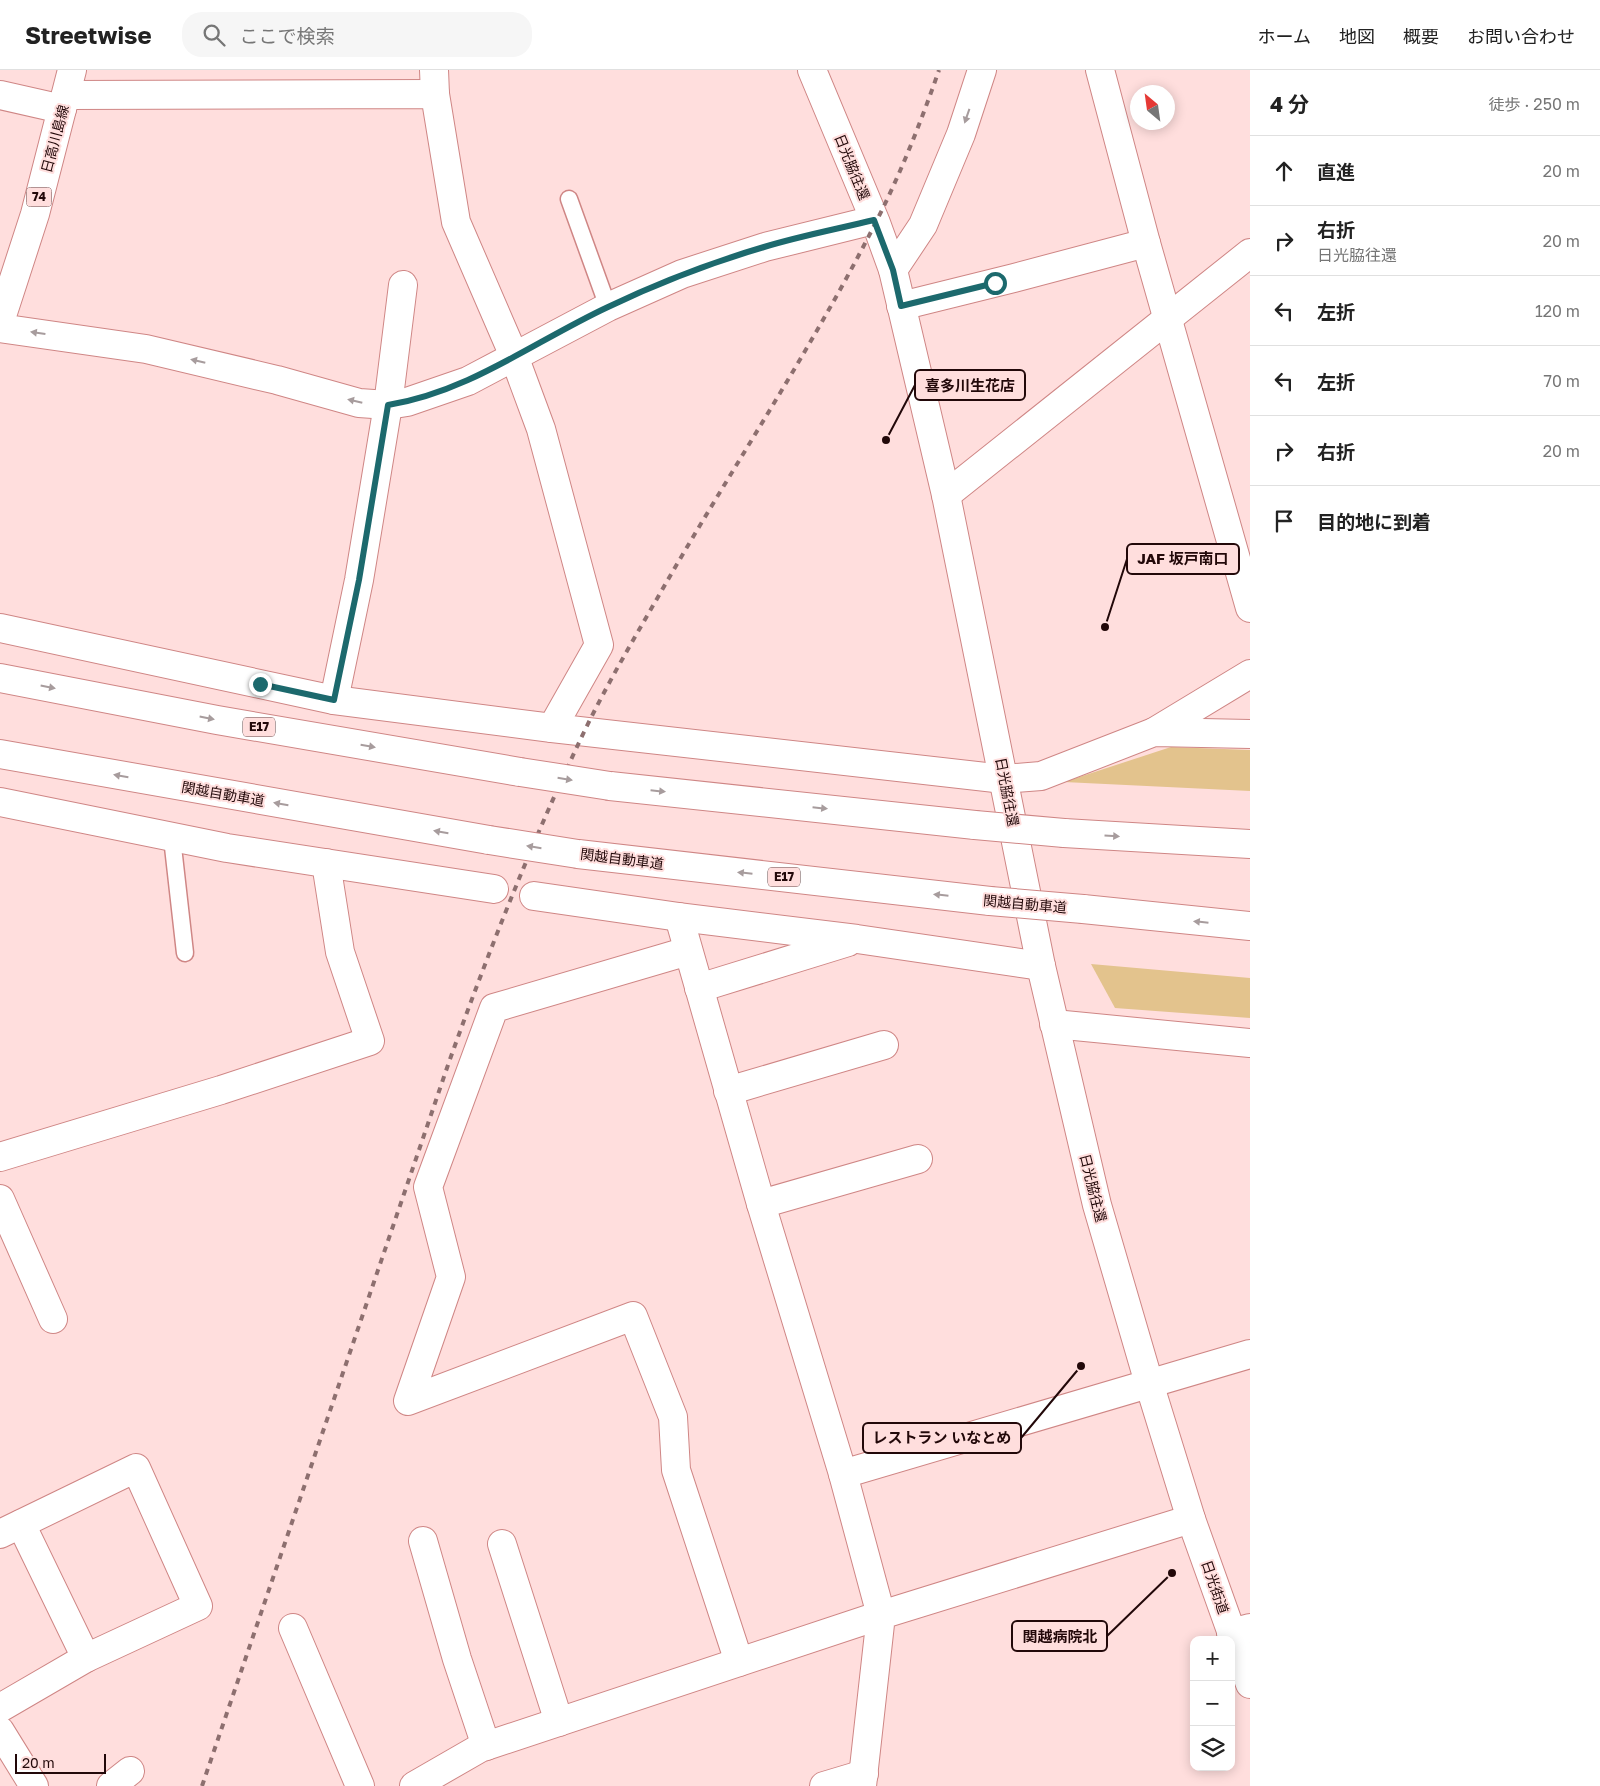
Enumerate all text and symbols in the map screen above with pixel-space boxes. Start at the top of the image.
search box [182,12,532,57]
text: Streetwise [25,20,152,49]
icon: search [200,21,228,49]
text: ここで検索 [240,24,335,47]
text: ホーム [1258,25,1311,47]
text: 地図 [1339,25,1375,47]
text: 概要 [1403,25,1439,47]
text: お問い合わせ [1467,25,1575,47]
north arrow [1130,85,1175,130]
text: 4 分 [1270,91,1309,117]
text: 徒歩 · 250 m [1489,94,1580,114]
street label: 日高川島線 [37,103,72,175]
one-way arrow [963,109,971,124]
street label: 日光脇往還 [831,131,873,202]
icon: ahead [1270,157,1298,185]
text: 直進 [1317,160,1355,183]
text: 20 m [1543,161,1580,181]
road number: 74 [26,188,52,206]
text: 右折 [1317,218,1355,241]
icon: right [1270,227,1298,255]
text: 20 m [1543,231,1580,251]
text: 日光脇往還 [1317,245,1397,265]
route start [984,272,1007,295]
icon: left [1270,297,1298,325]
text: 左折 [1317,300,1355,323]
text: 120 m [1535,301,1580,321]
one-way arrow [29,329,45,337]
one-way arrow [190,357,205,365]
icon: left [1270,367,1298,395]
callout: 喜多川生花店 [915,370,1025,400]
text: 左折 [1317,370,1355,393]
text: 70 m [1543,371,1580,391]
text: 喜多川生花店 [925,376,1015,394]
one-way arrow [348,397,363,405]
icon: right [1270,437,1298,465]
text: 右折 [1317,440,1355,463]
text: 20 m [1543,441,1580,461]
icon: arrive [1270,507,1298,535]
text: 目的地に到着 [1317,510,1431,533]
callout: JAF 坂戸南口 [1127,544,1239,574]
text: JAF 坂戸南口 [1137,549,1229,567]
route end [249,673,272,696]
one-way arrow [40,684,56,692]
one-way arrow [200,714,215,722]
road number: E17 [243,718,275,736]
one-way arrow [360,742,376,750]
street label: 日光脇往還 [992,756,1023,828]
one-way arrow [113,771,129,779]
one-way arrow [557,775,573,783]
street label: 関越自動車道 [180,778,266,809]
one-way arrow [651,787,667,795]
one-way arrow [273,799,289,807]
one-way arrow [812,804,828,812]
one-way arrow [433,827,449,835]
one-way arrow [1105,833,1121,841]
one-way arrow [525,843,541,851]
street label: 関越自動車道 [579,845,665,872]
road number: E17 [768,868,800,886]
one-way arrow [737,869,753,877]
one-way arrow [933,891,949,899]
street label: 関越自動車道 [982,891,1068,916]
one-way arrow [1193,918,1209,926]
street label: 日光脇往還 [1077,1152,1110,1224]
callout: レストラン いなとめ [863,1423,1021,1453]
text: レストラン いなとめ [873,1428,1011,1446]
street label: 日光街道 [1198,1558,1233,1616]
callout: 関越病院北 [1012,1621,1107,1651]
text: 関越病院北 [1022,1627,1098,1645]
map controls [1190,1636,1235,1771]
button: + [1190,1636,1235,1681]
button: − [1190,1681,1235,1726]
button: layers [1190,1726,1235,1771]
scale bar [15,1751,106,1774]
text: 20 m [22,1754,55,1771]

